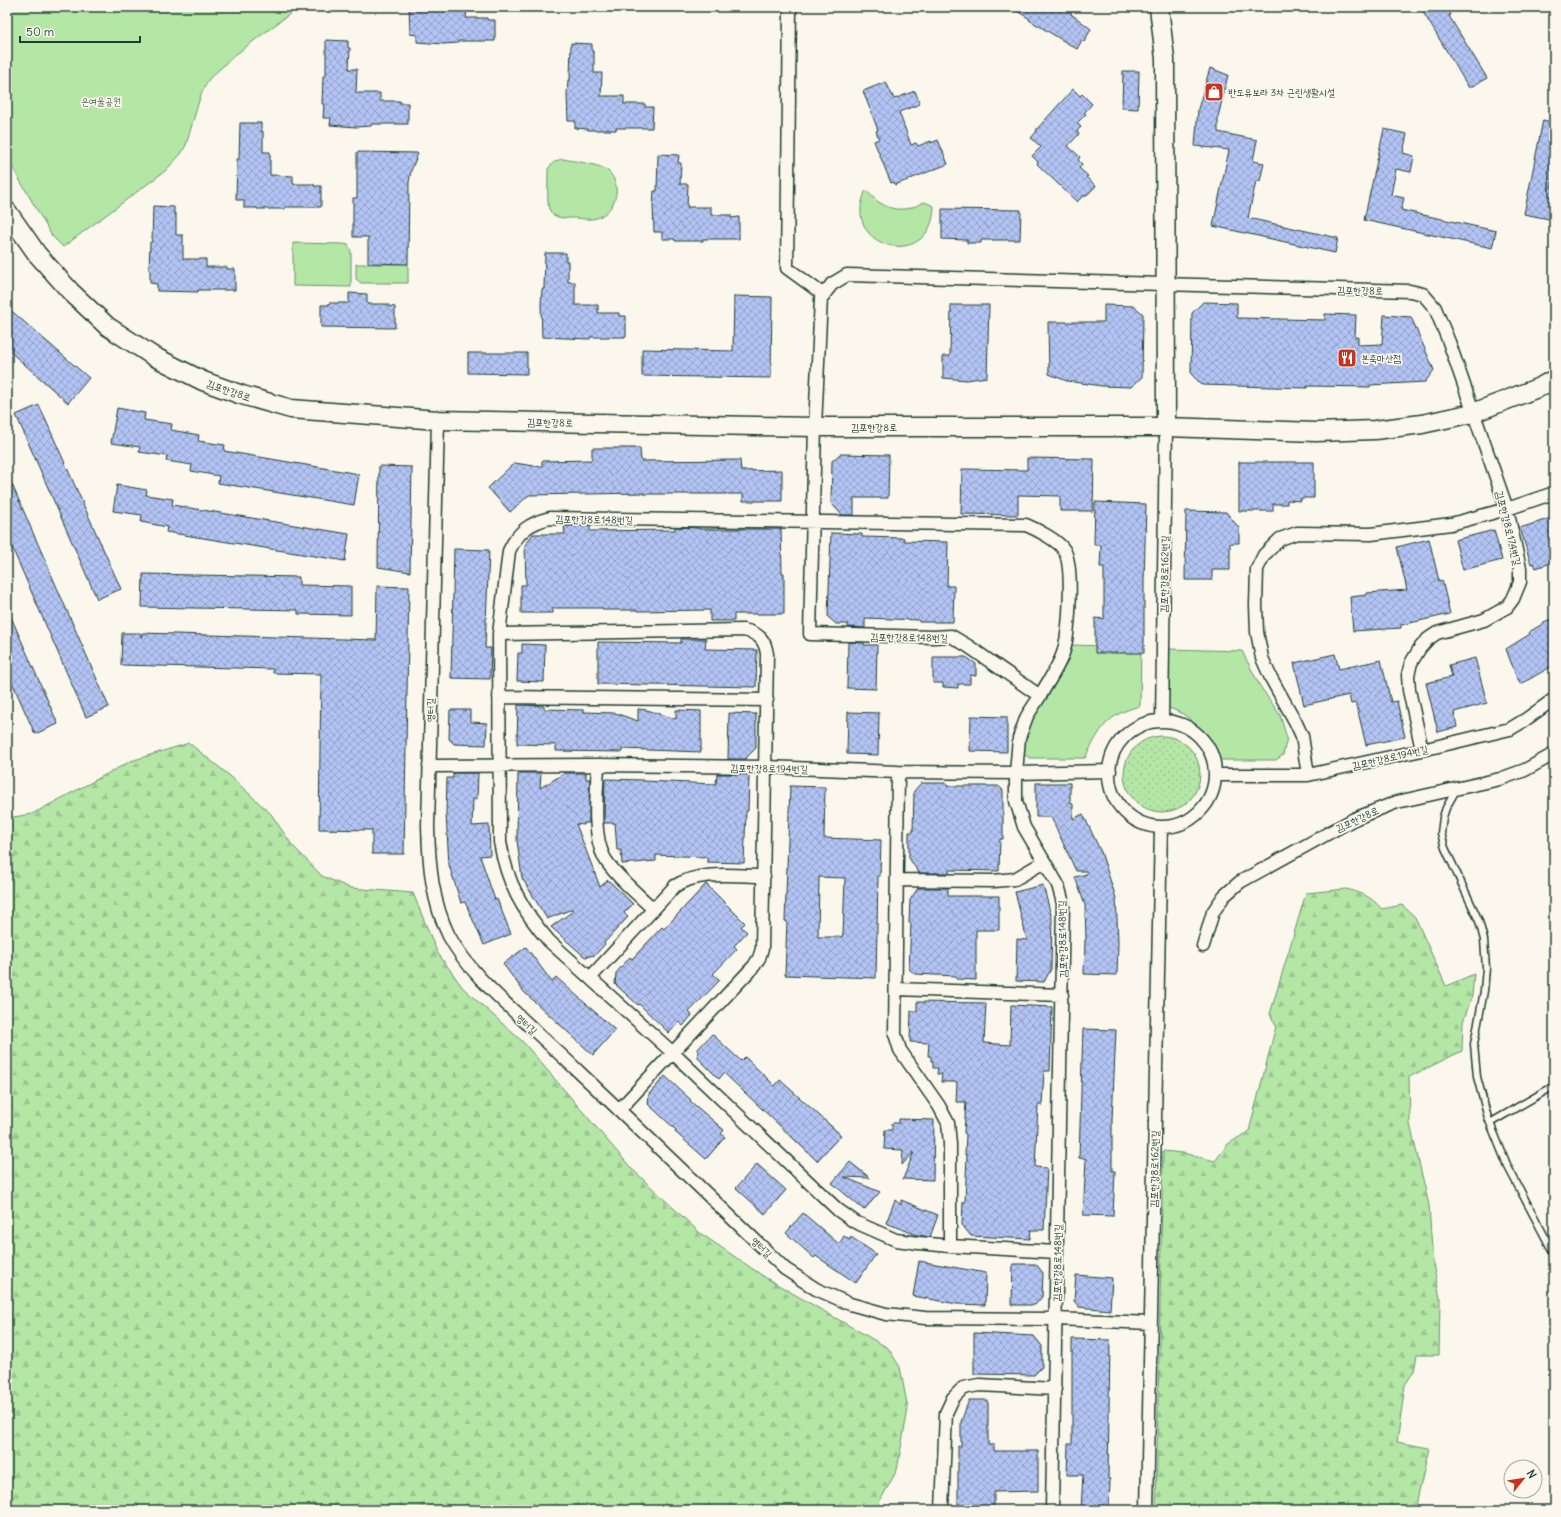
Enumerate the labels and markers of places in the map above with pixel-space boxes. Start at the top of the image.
shop icon: 반도유보라 3차 근린생활시설 [1203,81,1225,103]
place label: 반도유보라 3차 근린생활시설 [1228,86,1335,99]
restaurant icon: 본죽마산점 [1336,347,1358,369]
place label: 본죽마산점 [1361,352,1401,365]

